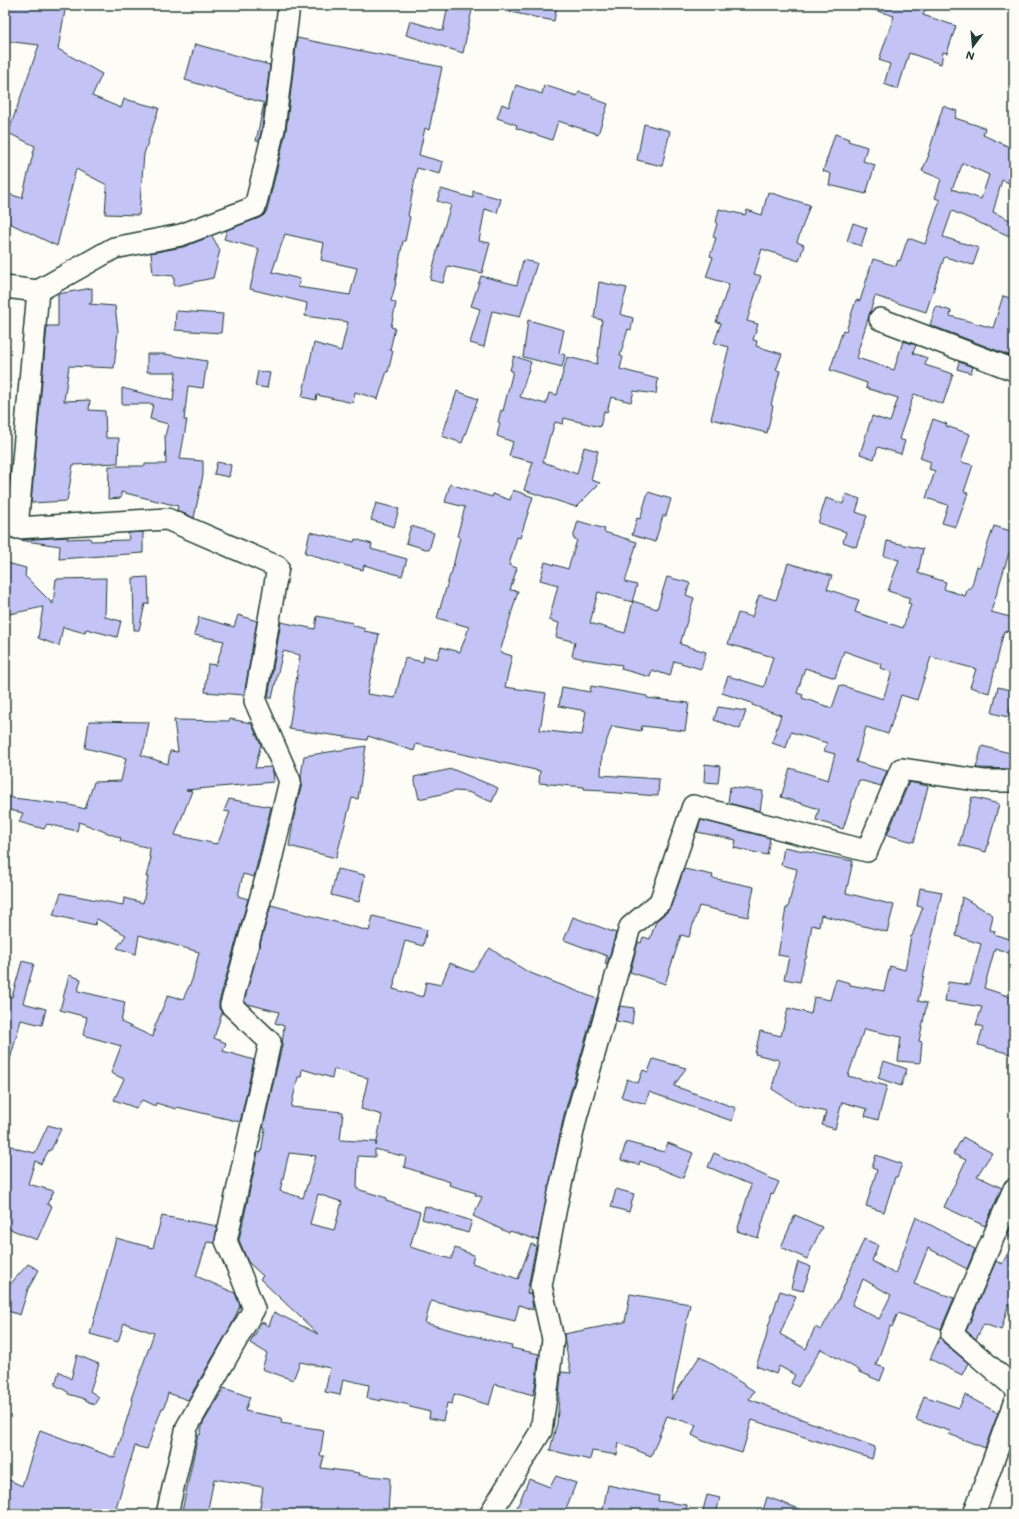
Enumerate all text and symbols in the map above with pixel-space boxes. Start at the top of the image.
north arrow [953,26,993,66]
text: N [964,48,976,64]

